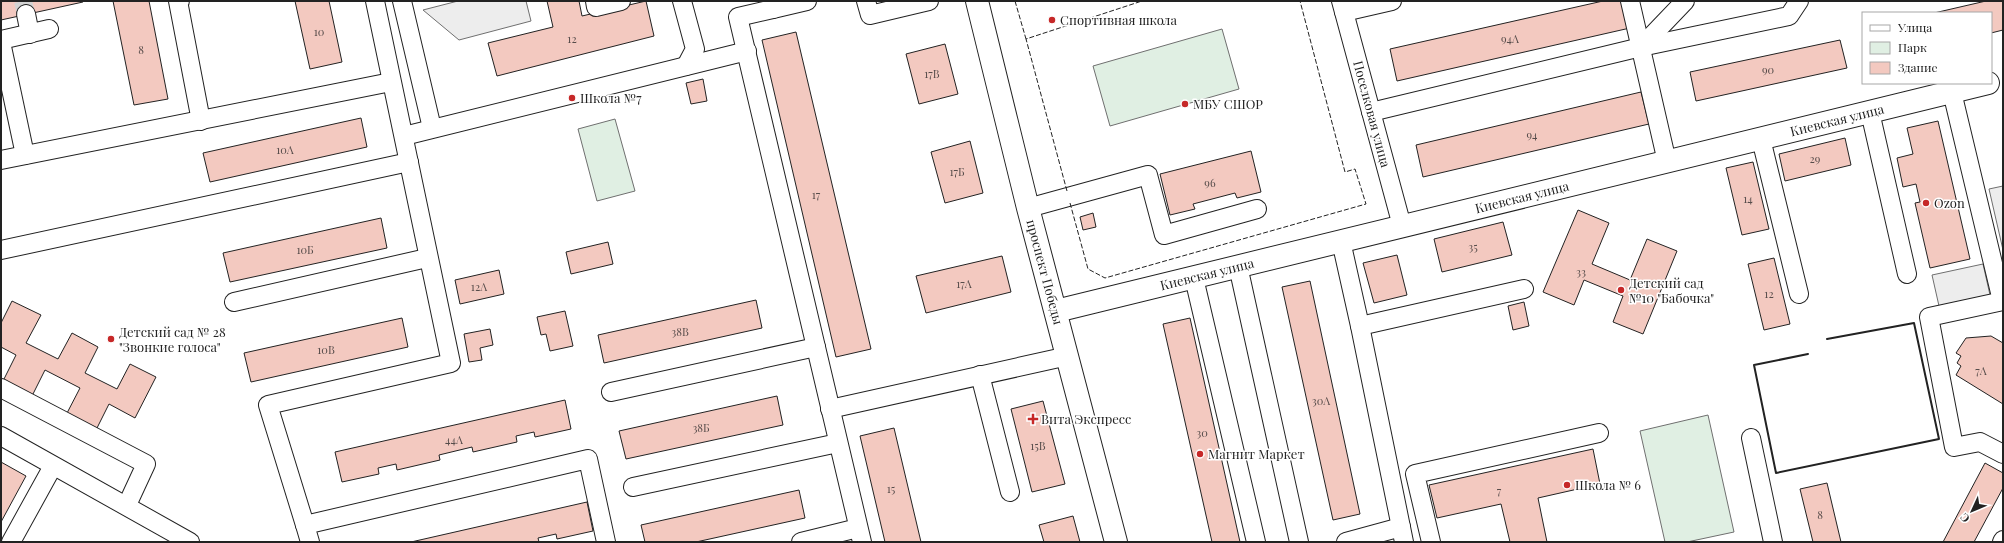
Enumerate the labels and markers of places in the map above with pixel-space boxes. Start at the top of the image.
place label: Спортивная школа [1060,11,1177,28]
marker: Спортивная школа [1047,15,1057,25]
place label: Школа №7 [580,89,642,106]
marker: Школа №7 [567,93,577,103]
place label: МБУ СШОР [1193,95,1263,112]
marker: МБУ СШОР [1180,99,1190,109]
place label: Ozon [1934,194,1965,211]
marker: Ozon [1921,198,1931,208]
place label: Детский сад №10 "Бабочка" [1629,274,1714,306]
marker: Детский сад №10 "Бабочка" [1616,285,1626,295]
place label: Детский сад № 28 "Звонкие голоса" [119,323,226,355]
marker: Детский сад № 28 "Звонкие голоса" [106,334,116,344]
place label: Вита Экспресс [1041,410,1131,427]
marker: Вита Экспресс [1028,414,1038,424]
place label: Магнит Маркет [1208,445,1305,462]
marker: Магнит Маркет [1195,449,1205,459]
place label: Школа № 6 [1575,476,1641,493]
marker: Школа № 6 [1562,480,1572,490]

